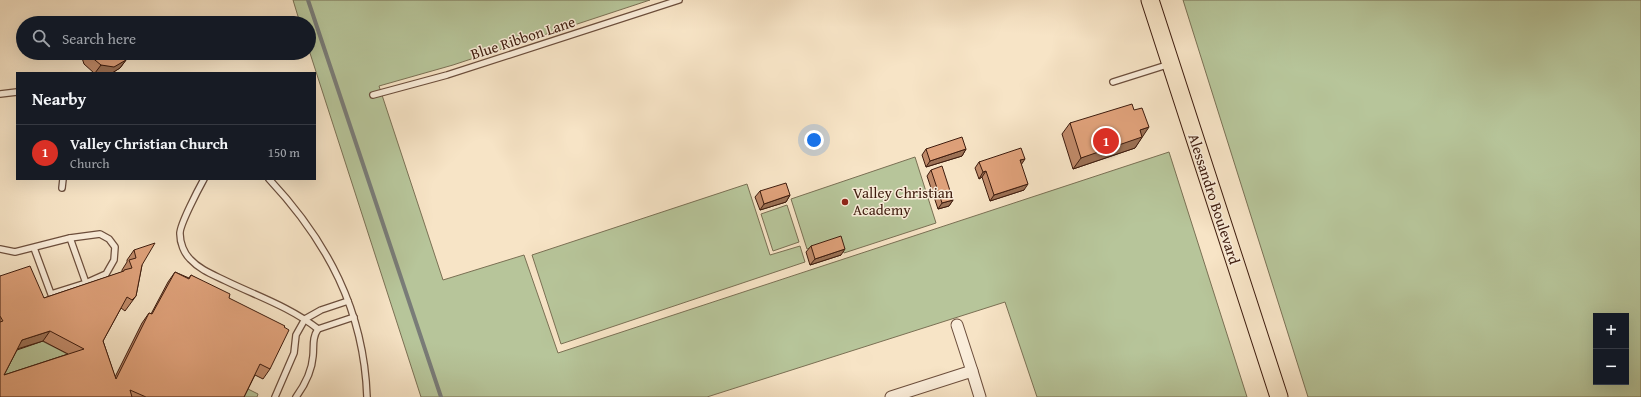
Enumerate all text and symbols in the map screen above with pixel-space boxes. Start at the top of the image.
street label: Blue Ribbon Lane [468,11,578,64]
search box [16,16,316,60]
icon: search [30,27,52,49]
text: Search here [62,28,136,49]
text: Nearby [32,86,86,111]
pin: 1 [1093,126,1119,156]
your location [804,130,824,150]
street label: Alessandro Boulevard [1183,131,1246,267]
text: Valley Christian Church [70,133,228,154]
text: 1 [42,143,48,162]
text: 150 m [268,143,300,162]
text: Church [70,154,109,173]
place label: Valley Christian Academy [853,182,954,220]
marker: Valley Christian Academy [840,197,850,207]
map controls [1593,313,1629,385]
button: + [1593,313,1629,349]
button: − [1593,349,1629,385]

